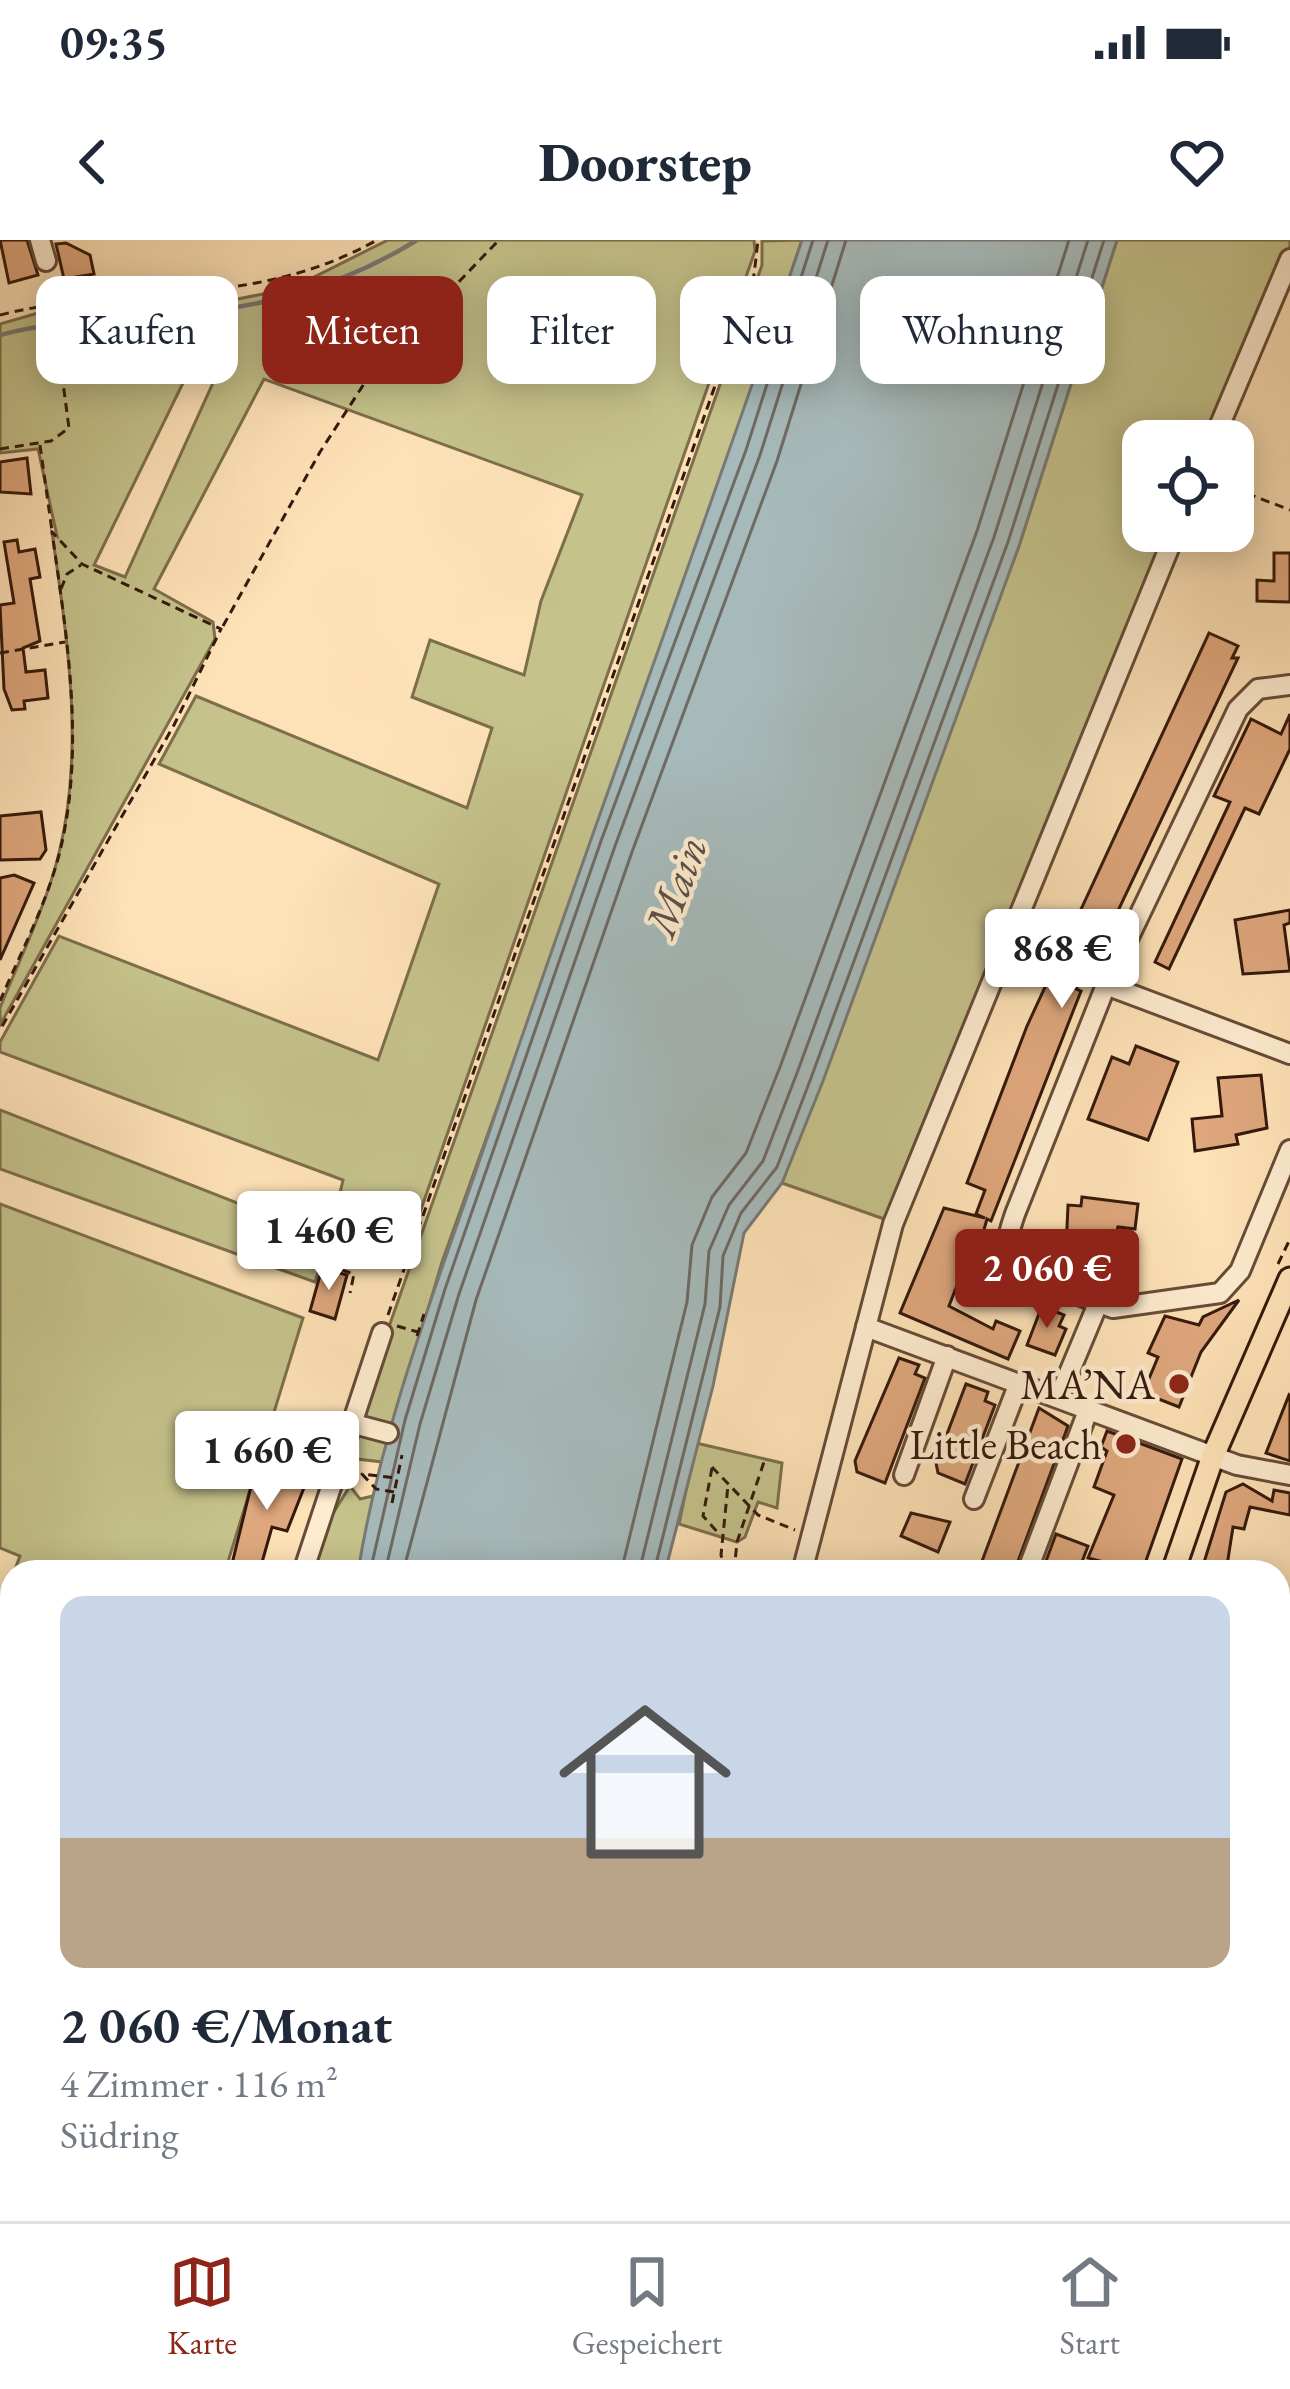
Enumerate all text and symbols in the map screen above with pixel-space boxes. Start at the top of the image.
text: 09:35 [60,13,168,71]
text: Doorstep [538,127,752,197]
icon: back [60,129,126,195]
icon: heart [1164,129,1230,195]
chip: Kaufen [36,276,238,384]
chip: Mieten [262,276,463,384]
chip: Filter [487,276,656,384]
chip: Neu [680,276,836,384]
chip: Wohnung [860,276,1105,384]
map controls [1122,420,1254,552]
button: locate [1122,420,1254,552]
water label: Main [629,828,720,947]
pin: 868 € [978,909,1146,1011]
text: 868 € [1012,922,1112,973]
pin: 1 460 € [218,1191,440,1293]
text: 1 460 € [264,1204,394,1255]
pin: 2 060 € [936,1229,1158,1331]
text: 2 060 € [982,1242,1112,1293]
place label: MA’NA [1020,1357,1156,1412]
marker: MA’NA [1166,1371,1192,1397]
pin: 1 660 € [156,1411,378,1513]
place label: Little Beach [909,1417,1102,1472]
text: 1 660 € [202,1424,332,1475]
marker: Little Beach [1113,1431,1139,1457]
icon: home [537,1674,753,1890]
text: 2 060 €/Monat [60,1992,392,2058]
text: 4 Zimmer · 116 m² [60,2058,338,2109]
text: Südring [60,2109,179,2160]
tab: Karte [167,2249,237,2364]
tab: Gespeichert [572,2249,722,2364]
tab: Start [1057,2249,1123,2364]

